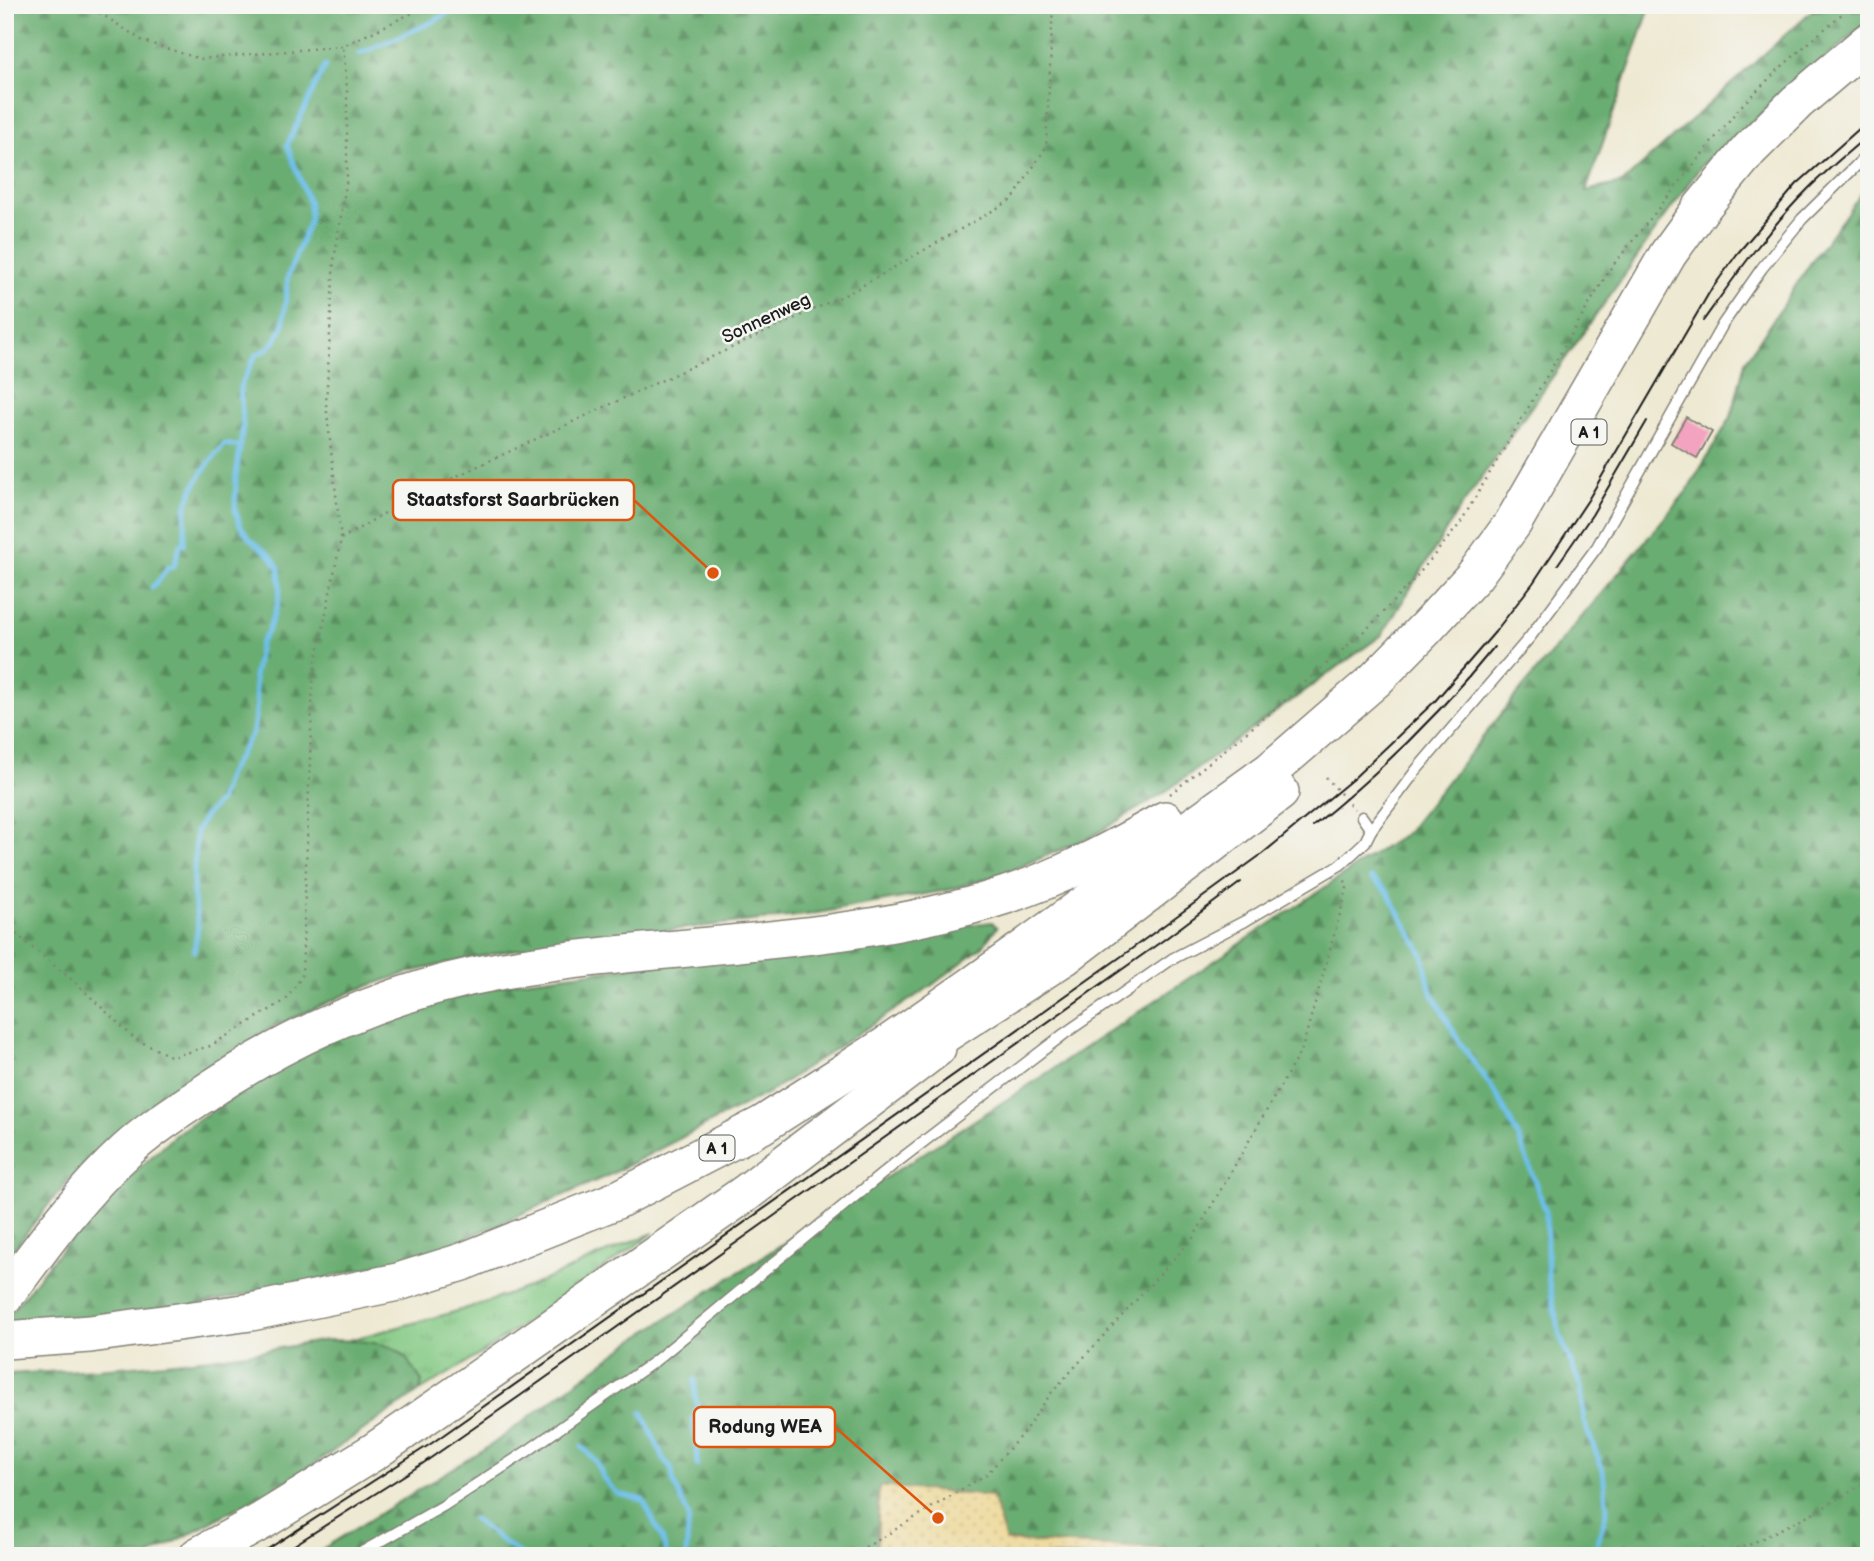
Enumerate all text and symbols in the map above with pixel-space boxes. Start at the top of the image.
street label: Sonnenweg [719,289,814,348]
road number: A 1 [1572,420,1606,444]
callout: Staatsforst Saarbrücken [393,480,634,520]
text: Staatsforst Saarbrücken [407,489,619,512]
road number: A 1 [700,1136,734,1160]
callout: Rodung WEA [694,1407,835,1447]
text: Rodung WEA [708,1416,822,1439]

